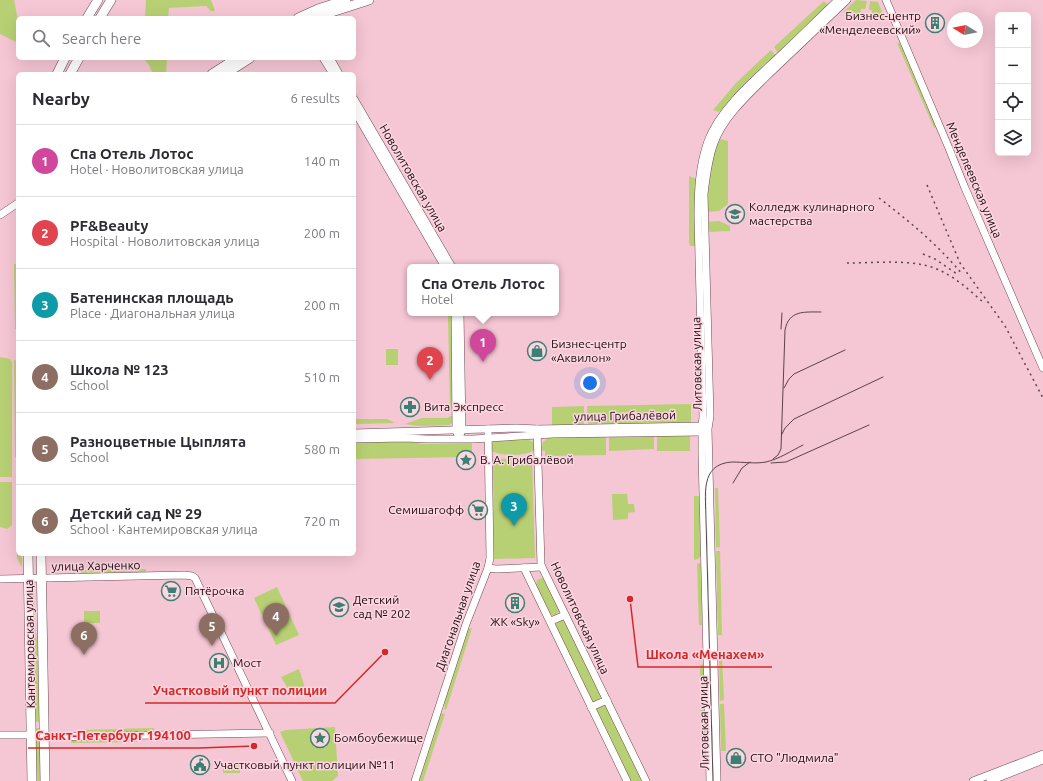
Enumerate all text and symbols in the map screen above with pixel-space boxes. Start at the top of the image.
place label: Бизнес-центр «Менделеевский» [819,9,921,36]
building icon: Бизнес-центр «Менделеевский» [924,12,946,34]
north arrow [947,12,983,48]
map controls [995,12,1031,156]
button: + [995,12,1031,48]
search box [16,16,356,60]
icon: search [30,27,52,49]
text: Search here [62,30,141,47]
button: − [995,48,1031,84]
button: locate [995,84,1031,120]
text: Nearby [32,89,90,108]
text: 6 results [290,91,340,105]
street label: Менделеевская улица [944,120,1005,240]
button: layers [995,120,1031,156]
street label: Новолитовская улица [377,122,450,234]
text: Спа Отель Лотос [70,145,194,162]
text: 1 [41,154,49,168]
text: 140 m [304,154,340,168]
text: Hotel · Новолитовская улица [70,162,244,176]
place label: Колледж кулинарного мастерства [749,200,875,227]
school or university icon: Колледж кулинарного мастерства [724,203,746,225]
text: PF&Beauty [70,217,148,234]
text: 2 [41,226,49,240]
text: 200 m [304,226,340,240]
text: Hospital · Новолитовская улица [70,234,260,248]
popup [407,264,559,316]
text: Спа Отель Лотос [421,275,545,292]
text: Батенинская площадь [70,289,234,306]
text: Hotel [421,292,453,306]
text: 3 [41,298,49,312]
text: 200 m [304,298,340,312]
text: Place · Диагональная улица [70,306,235,320]
street label: Литовская улица [689,317,704,411]
pin: 1 [470,329,496,362]
place label: Бизнес-центр «Аквилон» [551,337,627,364]
shop icon: Бизнес-центр «Аквилон» [526,340,548,362]
pin: 2 [417,347,443,380]
text: Школа № 123 [70,361,169,378]
text: 4 [41,370,49,384]
text: 510 m [304,370,340,384]
your location [580,373,600,393]
text: School [70,378,109,392]
pharmacy icon: Вита Экспресс [399,396,421,418]
place label: Вита Экспресс [424,400,504,413]
street label: улица Грибалёвой [574,408,676,423]
text: Разноцветные Цыплята [70,433,246,450]
text: 5 [41,442,49,456]
text: 580 m [304,442,340,456]
place icon: В. А. Грибалёвой [455,449,477,471]
text: School [70,450,109,464]
place label: В. А. Грибалёвой [480,453,574,466]
pin: 3 [501,493,527,526]
supermarket icon: Семишагофф [467,499,489,521]
place label: Семишагофф [388,503,464,516]
text: Детский сад № 29 [70,505,202,522]
text: 6 [41,514,49,528]
text: 720 m [304,514,340,528]
text: School · Кантемировская улица [70,522,258,536]
street label: улица Харченко [51,558,141,573]
street label: Диагональная улица [433,559,482,672]
street label: Новолитовская улица [549,560,612,676]
street label: Кантемировская улица [22,579,37,709]
supermarket icon: Пятёрочка [160,580,182,602]
place label: Пятёрочка [185,584,244,597]
building icon: ЖК «Sky» [504,592,526,614]
place label: Детский сад № 202 [353,593,411,620]
school or university icon: Детский сад № 202 [328,596,350,618]
pin: 4 [263,603,289,636]
pin: 5 [199,613,225,646]
place label: ЖК «Sky» [490,615,540,628]
pin: 6 [71,622,97,655]
callout: Школа «Менахем» [638,642,772,667]
text: Школа «Менахем» [646,647,765,661]
hospital icon: Мост [208,652,230,674]
place label: Мост [233,656,262,669]
street label: Литовская улица [696,676,711,770]
callout: Участковый пункт полиции [145,678,335,703]
text: Участковый пункт полиции [153,683,327,697]
callout: Санкт-Петербург 194100 [28,723,199,748]
place icon: Бомбоубежище [309,727,331,749]
text: Санкт-Петербург 194100 [35,728,191,742]
place label: Бомбоубежище [334,731,423,744]
shop icon: СТО "Людмила" [725,747,747,769]
place label: СТО "Людмила" [750,751,839,764]
public building icon: Участковый пункт полиции №11 [189,754,211,776]
place label: Участковый пункт полиции №11 [214,758,395,771]

